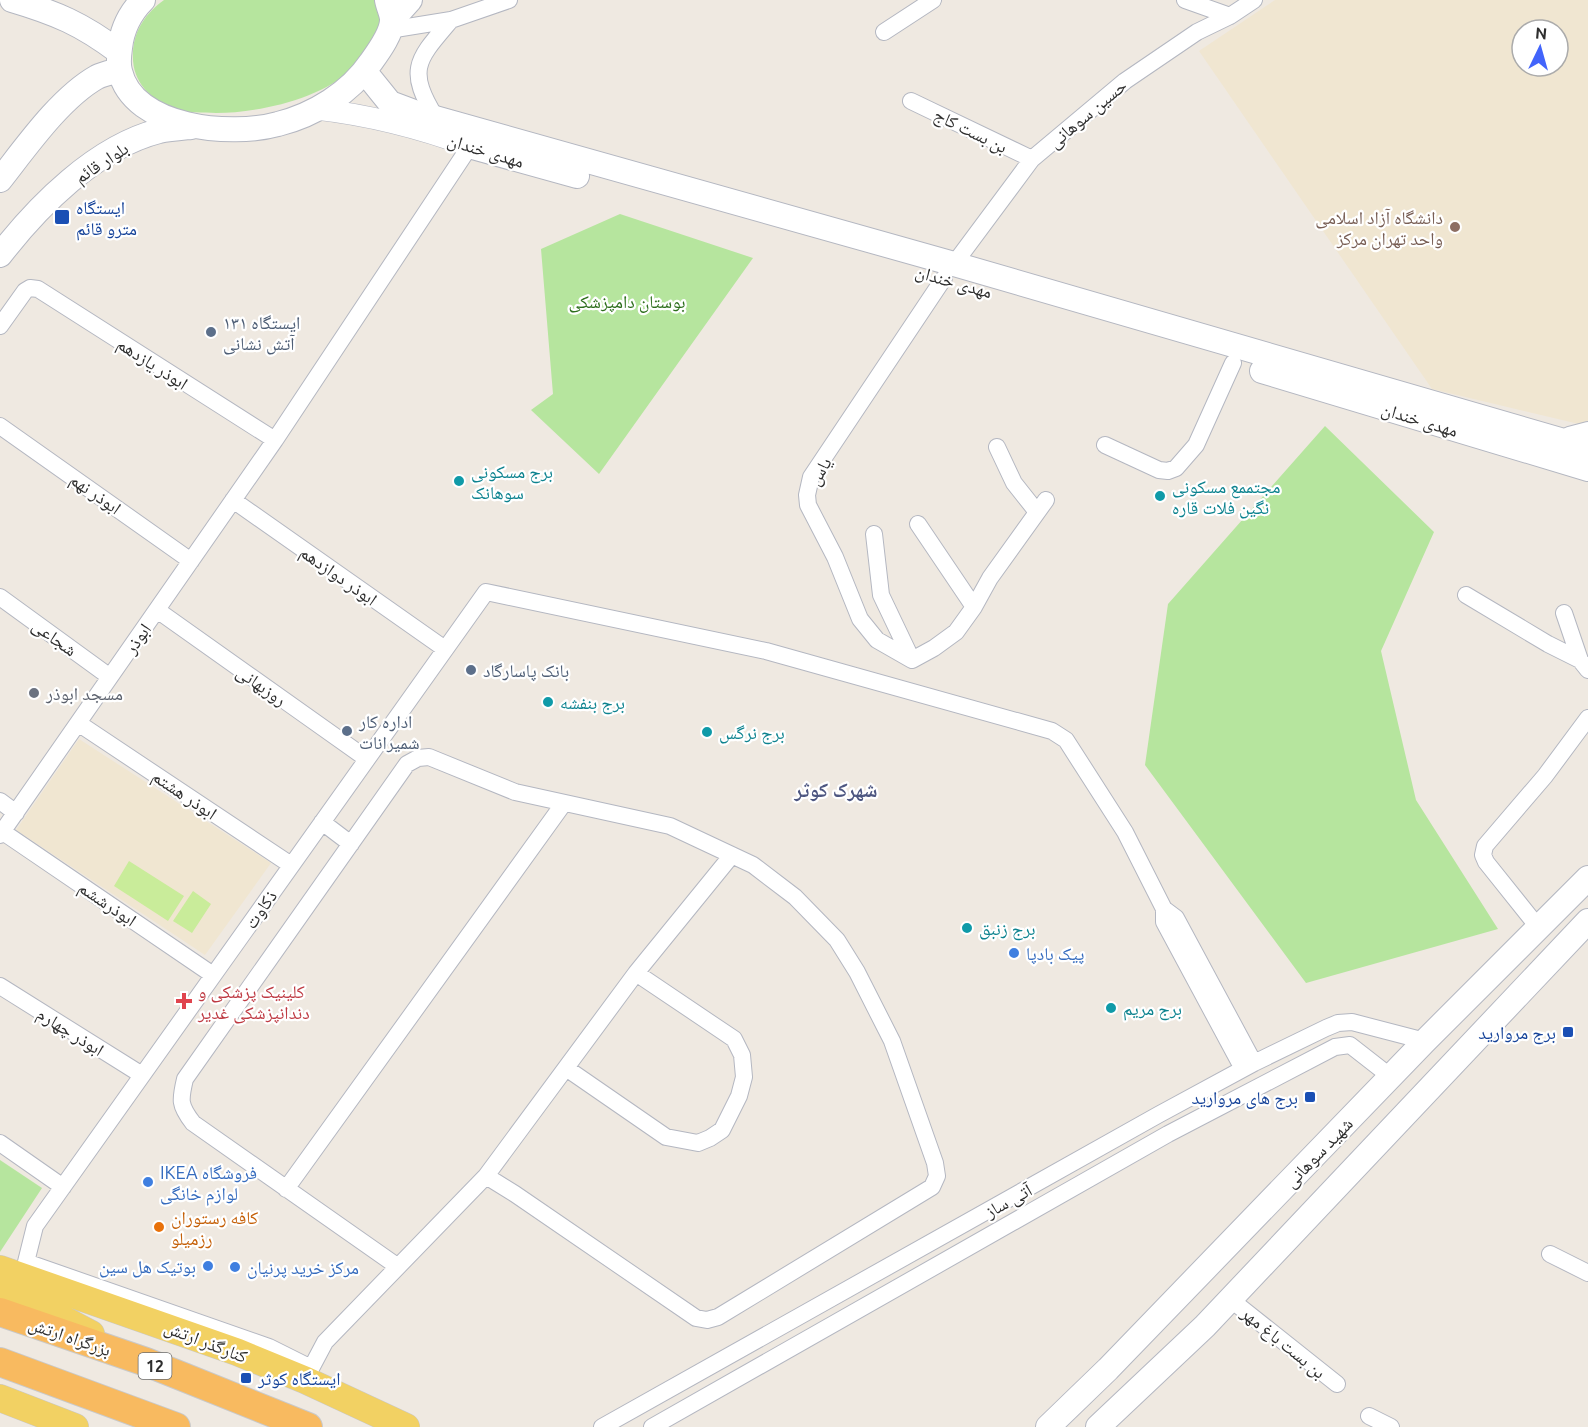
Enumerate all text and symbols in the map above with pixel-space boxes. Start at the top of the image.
north arrow [1510,18,1570,78]
text: N [1535,24,1548,43]
street label: حسین سوهانی [1044,75,1131,153]
street label: بن بست کاج [930,104,1011,159]
street label: مهدی خندان [445,129,527,173]
street label: بلوار قائم [71,137,133,189]
place label: ایستگاه مترو قائم [76,197,137,241]
place label: دانشگاه آزاد اسلامی واحد تهران مرکز [1315,207,1443,250]
marker: ایستگاه مترو قائم [53,208,71,226]
marker: دانشگاه آزاد اسلامی واحد تهران مرکز [1448,220,1462,234]
street label: مهدی خندان [913,261,995,303]
park label: بوستان دامپزشکی [568,291,686,313]
place label: ایستگاه ۱۳۱ آتش نشانی [223,312,300,355]
marker: ایستگاه ۱۳۱ آتش نشانی [204,325,218,339]
street label: ابوذر یازدهم [112,333,192,396]
street label: مهدی خندان [1379,398,1461,442]
street label: یاس [803,453,837,489]
place label: برج مسکونی سوهانک [471,461,553,503]
street label: ابوذر نهم [65,468,125,520]
marker: برج مسکونی سوهانک [452,474,466,488]
place label: مجتممع مسکونی نگین فلات قاره [1172,476,1280,519]
marker: مجتممع مسکونی نگین فلات قاره [1153,489,1167,503]
street label: ابوذر دوازدهم [295,541,381,611]
street label: شجاعی [28,614,81,661]
street label: ابوذر [119,619,156,659]
place label: بانک پاسارگاد [483,660,569,682]
street label: روزبهانی [232,661,291,711]
marker: بانک پاسارگاد [464,663,478,677]
place label: مسجد ابوذر [45,683,123,705]
marker: مسجد ابوذر [27,686,41,700]
place label: برج بنفشه [560,692,625,715]
marker: برج بنفشه [541,695,555,709]
place label: اداره کار شمیرانات [358,711,420,753]
place label: برج نرگس [719,722,785,745]
marker: اداره کار شمیرانات [340,724,354,738]
marker: برج نرگس [700,725,714,739]
street label: ابوذر هشتم [147,765,221,825]
district label: شهرک کوثر [794,778,877,802]
street label: ابوذرششم [74,876,141,932]
street label: ذکاوت [240,886,281,932]
place label: برج زنبق [979,918,1036,941]
marker: برج زنبق [960,921,974,935]
place label: پیک بادپا [1026,943,1084,965]
marker: پیک بادپا [1007,946,1021,960]
place label: کلینیک پزشکی و دندانپزشکی غدیر [197,981,310,1024]
marker: کلینیک پزشکی و دندانپزشکی غدیر [175,992,193,1010]
place label: برج مریم [1123,998,1182,1021]
marker: برج مریم [1104,1001,1118,1015]
street label: ابوذر چهارم [32,1003,108,1062]
place label: برج مروارید [1478,1022,1556,1045]
marker: برج مروارید [1561,1025,1575,1039]
place label: برج های مروارید [1191,1087,1298,1110]
marker: برج های مروارید [1303,1090,1317,1104]
street label: شهید سوهانی [1280,1113,1358,1192]
place label: IKEA فروشگاه لوازم خانگی [160,1162,257,1206]
marker: IKEA فروشگاه لوازم خانگی [141,1175,155,1189]
street label: آتی ساز [980,1179,1036,1223]
place label: کافه رستوران رزمیلو [171,1207,259,1249]
marker: کافه رستوران رزمیلو [152,1220,166,1234]
place label: بوتیک هل سین [99,1256,196,1278]
place label: مرکز خرید پرنیان [247,1257,359,1279]
marker: بوتیک هل سین [201,1259,215,1273]
marker: مرکز خرید پرنیان [228,1260,242,1274]
street label: بن بست باغ مهر [1236,1301,1330,1383]
street label: بزرگراه ارتش [26,1313,114,1361]
street label: کنارگذر ارتش [161,1316,251,1368]
road number: 12 [138,1353,172,1379]
place label: ایستگاه کوثر [257,1368,341,1389]
marker: ایستگاه کوثر [239,1371,253,1385]

